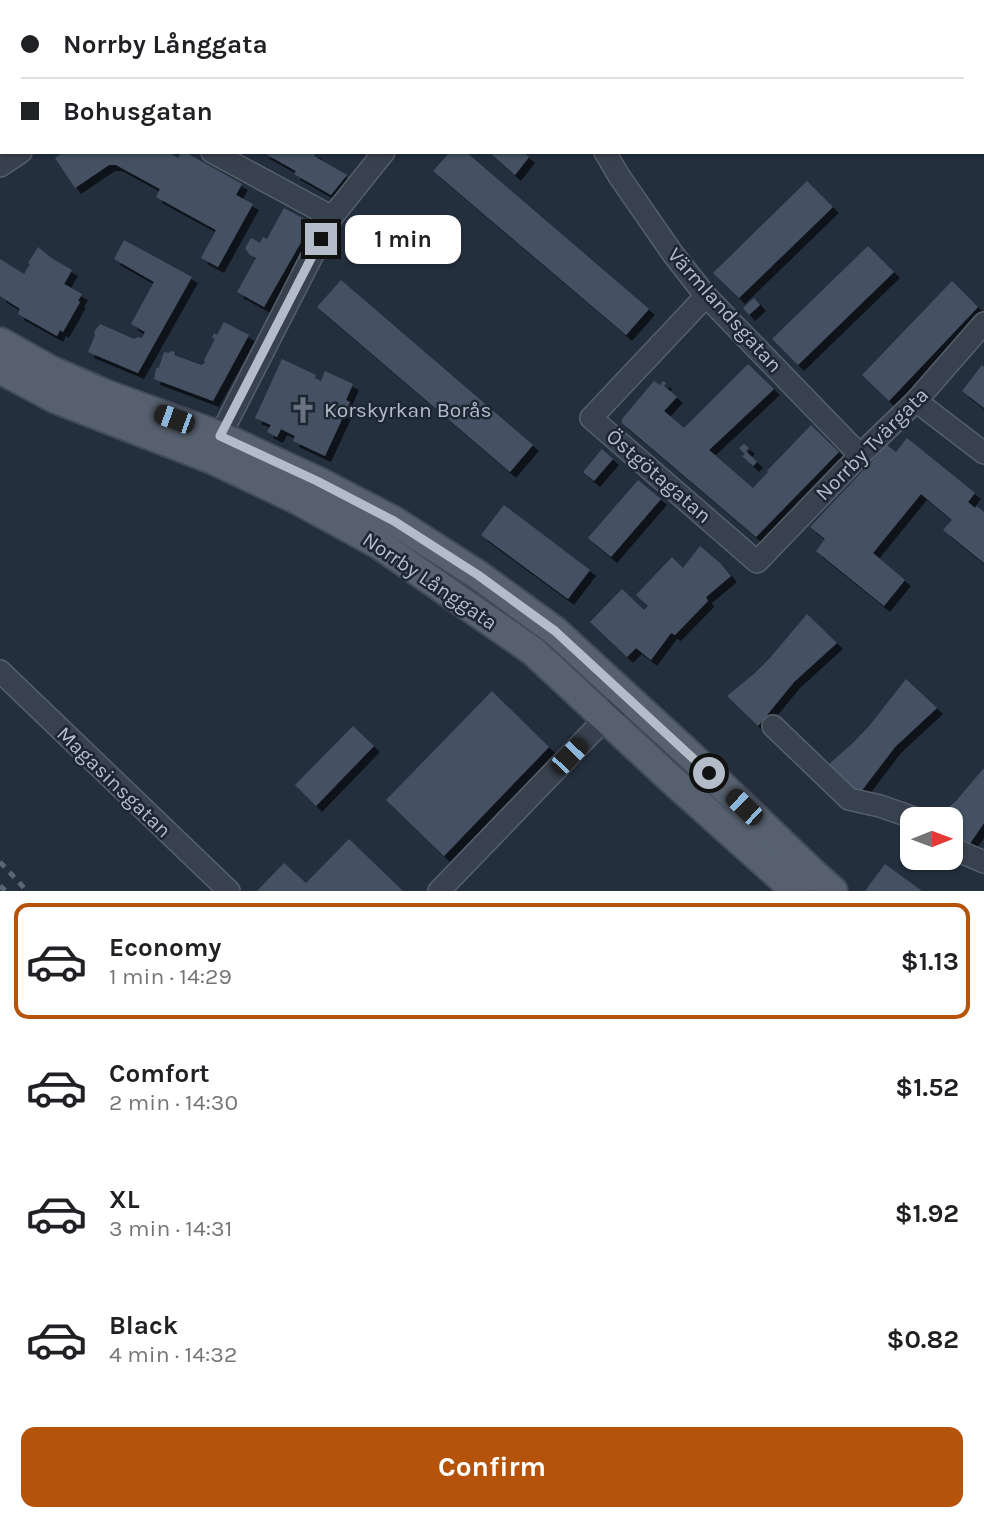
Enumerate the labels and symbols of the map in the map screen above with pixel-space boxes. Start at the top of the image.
callout: 1 min [346,215,461,264]
route end [305,223,337,255]
street label: Värmlandsgatan [663,243,787,377]
street label: Norrby Tvärgata [811,383,933,505]
church icon: Korskyrkan Borås [288,395,318,425]
place label: Korskyrkan Borås [324,398,492,422]
car [151,402,198,436]
street label: Östgötagatan [602,424,716,528]
street label: Norrby Långgata [358,527,502,635]
street label: Magasinsgatan [52,722,176,842]
car [547,734,592,778]
route start [693,757,725,789]
car [722,785,767,829]
north arrow [900,807,962,870]

